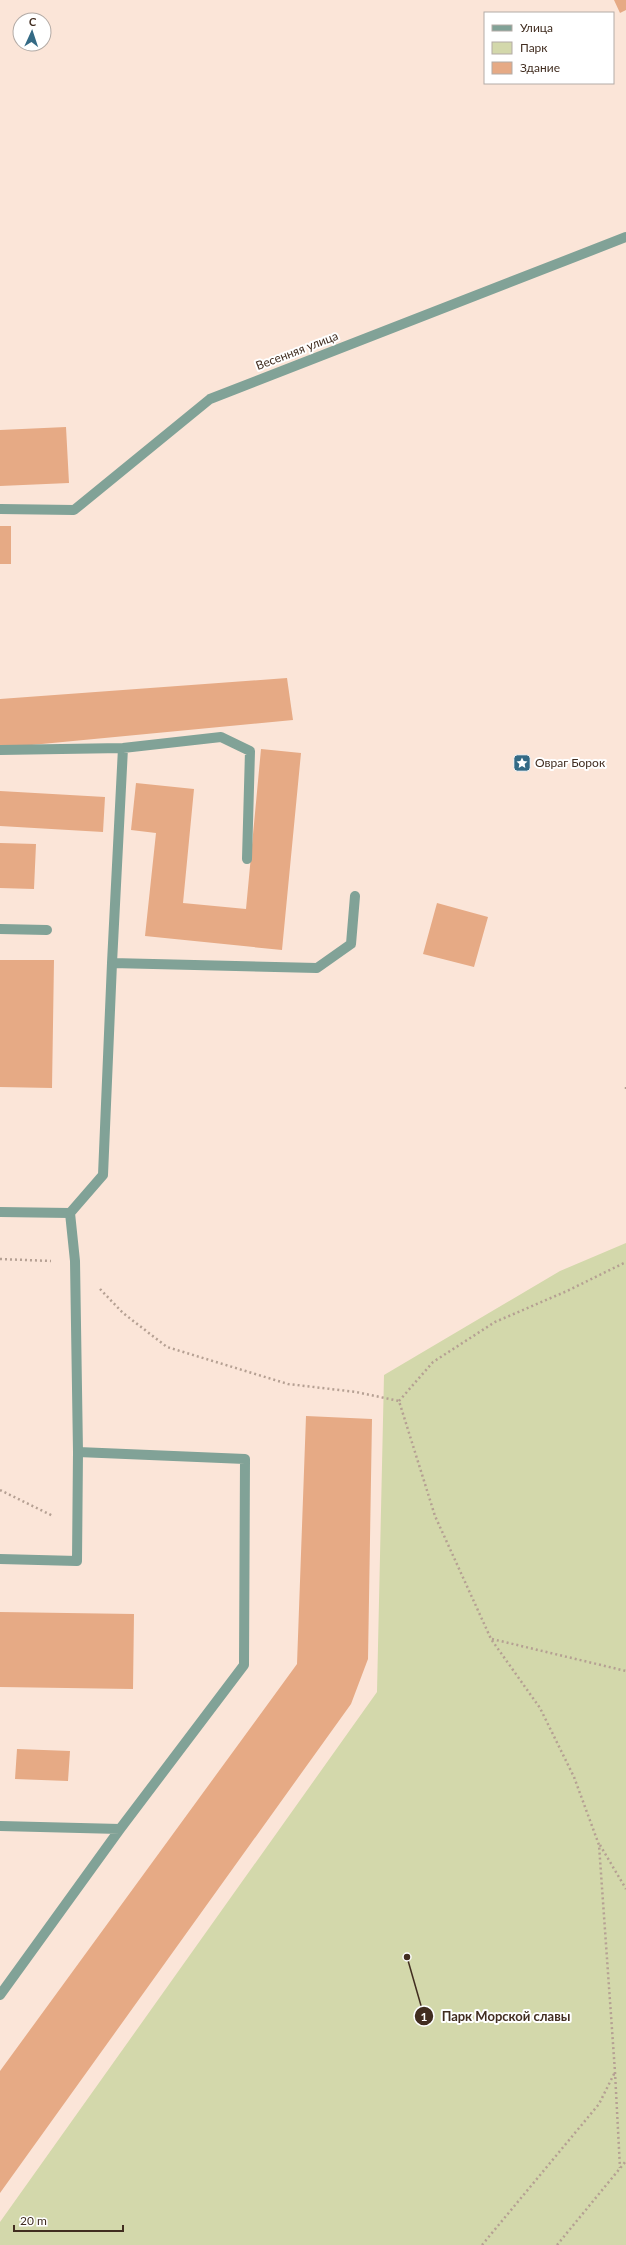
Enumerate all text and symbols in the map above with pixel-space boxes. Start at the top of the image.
north arrow [12,12,52,52]
legend [484,12,614,84]
text: С [29,15,37,28]
text: Улица [520,20,553,35]
text: Парк [520,40,548,55]
text: Здание [520,60,560,75]
street label: Весенняя улица [253,328,340,373]
place icon: Овраг Борок [512,753,532,773]
place label: Овраг Борок [535,755,606,770]
callout: Парк Морской славы [414,2004,579,2029]
text: Парк Морской славы [442,2008,570,2024]
text: 1 [421,2009,428,2024]
scale bar [14,2207,123,2233]
text: 20 m [20,2213,47,2228]

